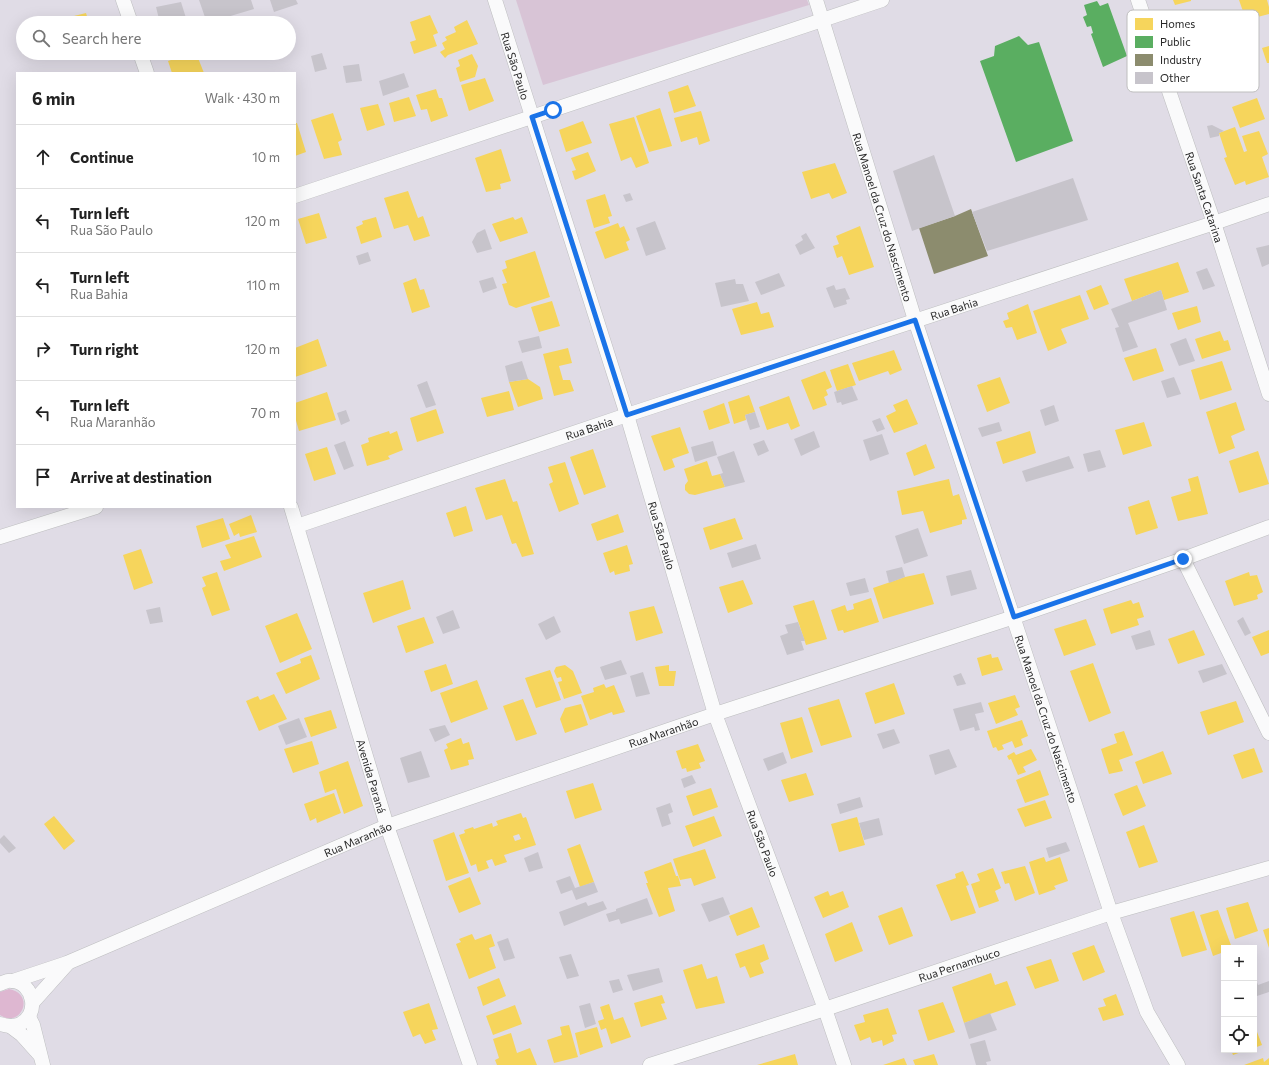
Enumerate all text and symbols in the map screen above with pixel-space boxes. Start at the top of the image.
legend [1127,10,1259,92]
search box [16,16,296,60]
text: Homes [1160,17,1195,30]
icon: search [30,27,52,49]
text: Search here [62,29,141,47]
street label: Rua São Paulo [499,30,533,102]
text: Public [1160,35,1191,48]
text: Industry [1160,53,1202,66]
text: Other [1160,71,1191,84]
text: 6 min [32,88,75,109]
text: Walk · 430 m [205,90,280,106]
route start [544,101,562,119]
street label: Rua Manoel da Cruz do Nascimento [851,131,915,303]
icon: ahead [32,146,54,168]
text: Continue [70,148,134,166]
text: 10 m [252,149,280,165]
street label: Rua Santa Catarina [1184,150,1226,244]
text: Turn left [70,204,129,222]
icon: left [32,210,54,232]
text: 120 m [245,213,280,229]
text: Rua São Paulo [70,222,153,238]
text: Turn left [70,268,129,286]
icon: left [32,274,54,296]
text: 110 m [247,277,280,293]
text: Rua Bahia [70,286,128,302]
street label: Rua Bahia [928,294,979,322]
icon: right [32,338,54,360]
text: Turn right [70,340,139,358]
text: 120 m [245,341,280,357]
text: Turn left [70,396,129,414]
icon: left [32,402,54,424]
text: 70 m [251,405,280,421]
text: Rua Maranhão [70,414,156,430]
street label: Rua Bahia [564,414,614,442]
icon: arrive [32,466,54,488]
text: Arrive at destination [70,468,212,486]
street label: Rua São Paulo [646,500,679,571]
route end [1174,550,1192,568]
street label: Rua Manoel da Cruz do Nascimento [1013,633,1081,805]
street label: Rua Maranhão [627,714,700,750]
street label: Avenida Paraná [355,738,389,815]
street label: Rua São Paulo [745,808,782,879]
street label: Rua Maranhão [322,818,394,859]
street label: Rua Pernambuco [917,944,1002,984]
map controls [1221,945,1257,1053]
button: + [1221,945,1257,981]
button: − [1221,981,1257,1017]
button: locate [1221,1017,1257,1053]

